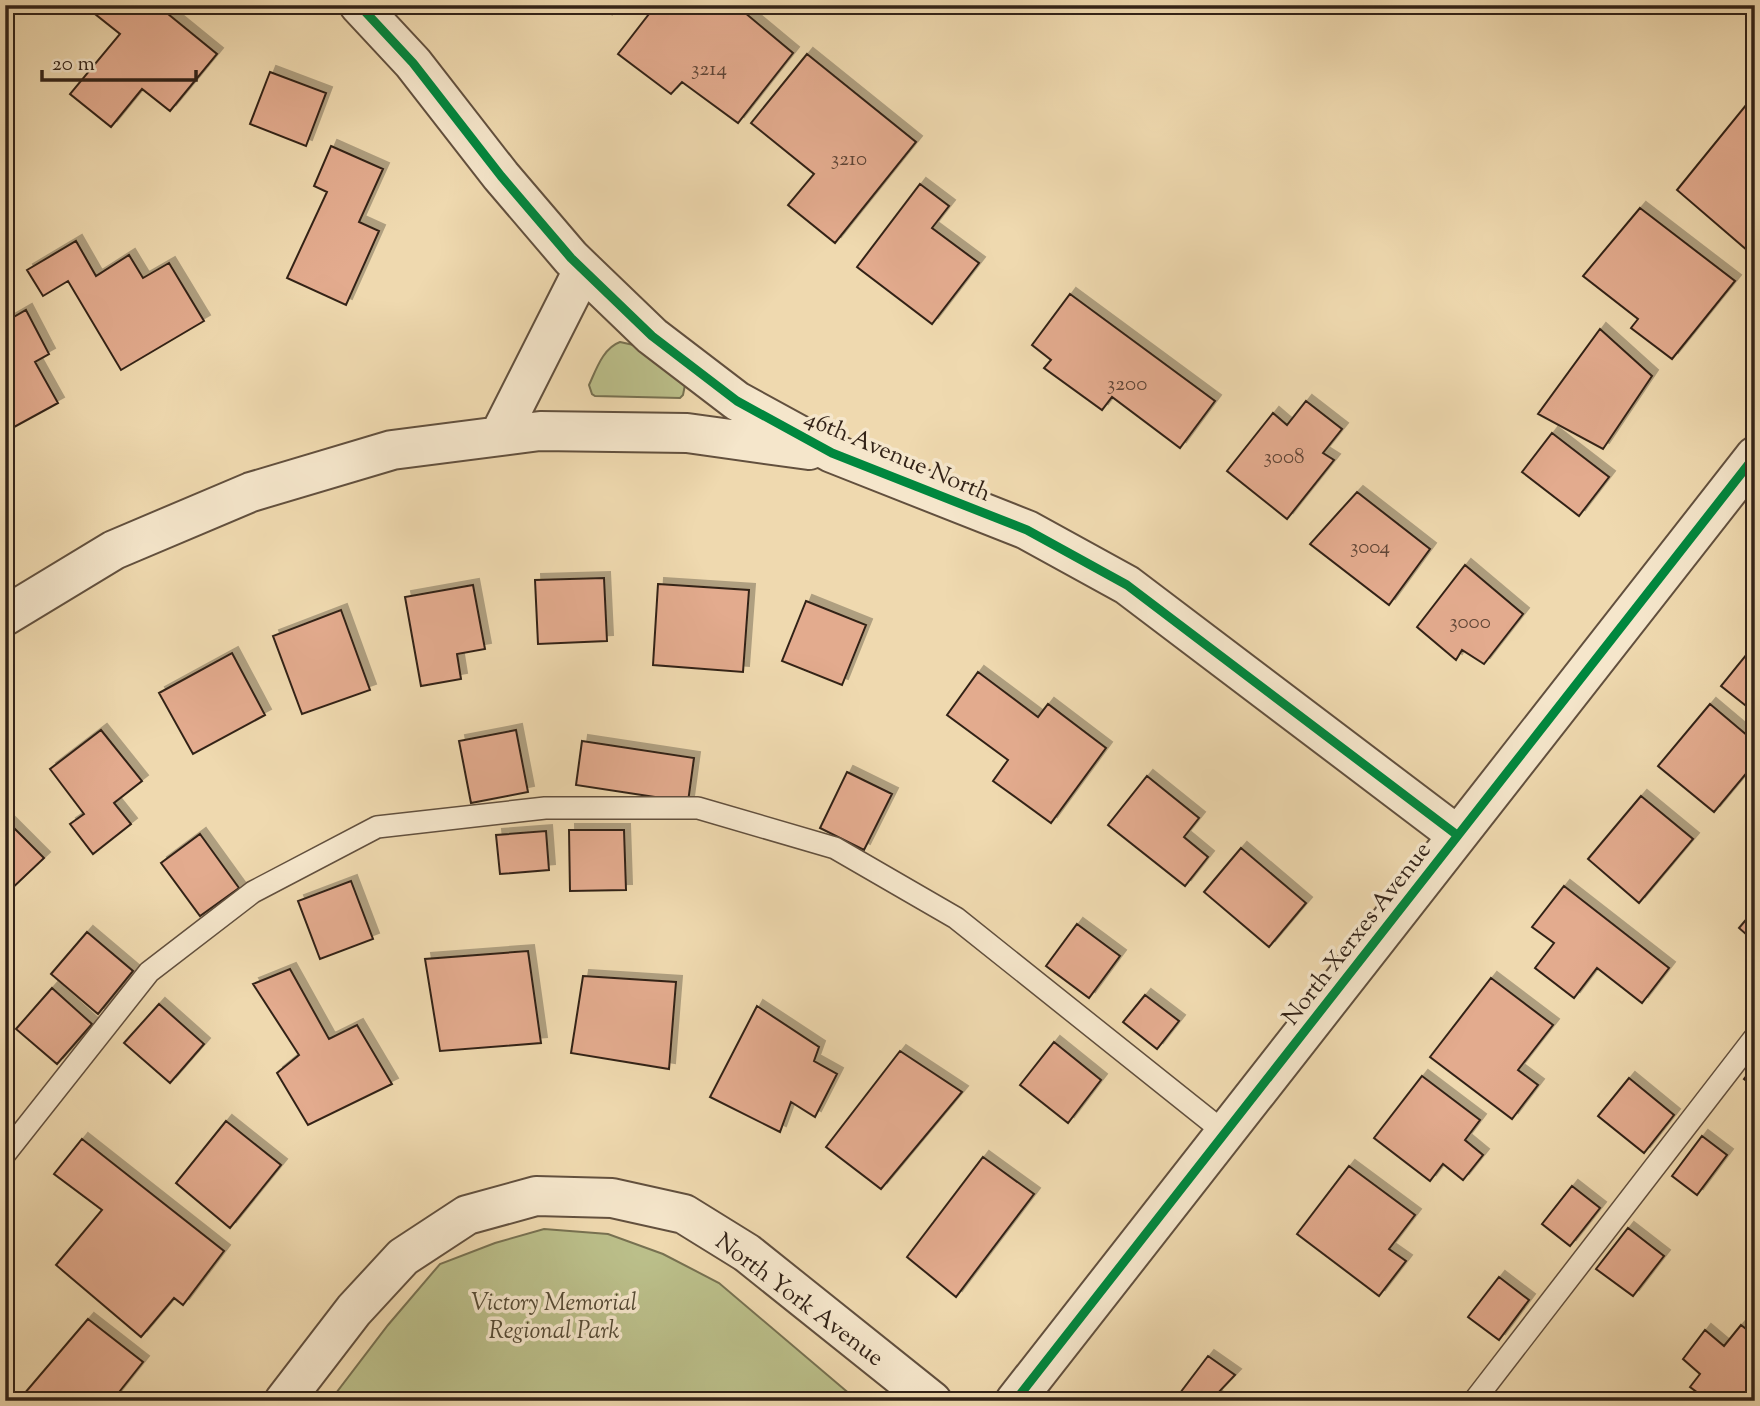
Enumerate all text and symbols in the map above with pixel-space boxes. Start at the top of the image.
scale bar [42,38,196,82]
text: 20 m [52,50,95,80]
house number: 3214 [691,55,727,85]
house number: 3210 [831,145,867,175]
house number: 3200 [1107,370,1147,400]
street label: 46th Avenue North [799,402,996,511]
house number: 3008 [1263,443,1305,473]
house number: 3004 [1350,533,1390,563]
house number: 3000 [1449,608,1491,638]
street label: North Xerxes Avenue [1275,835,1440,1033]
street label: North York Avenue [707,1226,890,1375]
park label: Victory Memorial Regional Park [471,1287,637,1349]

